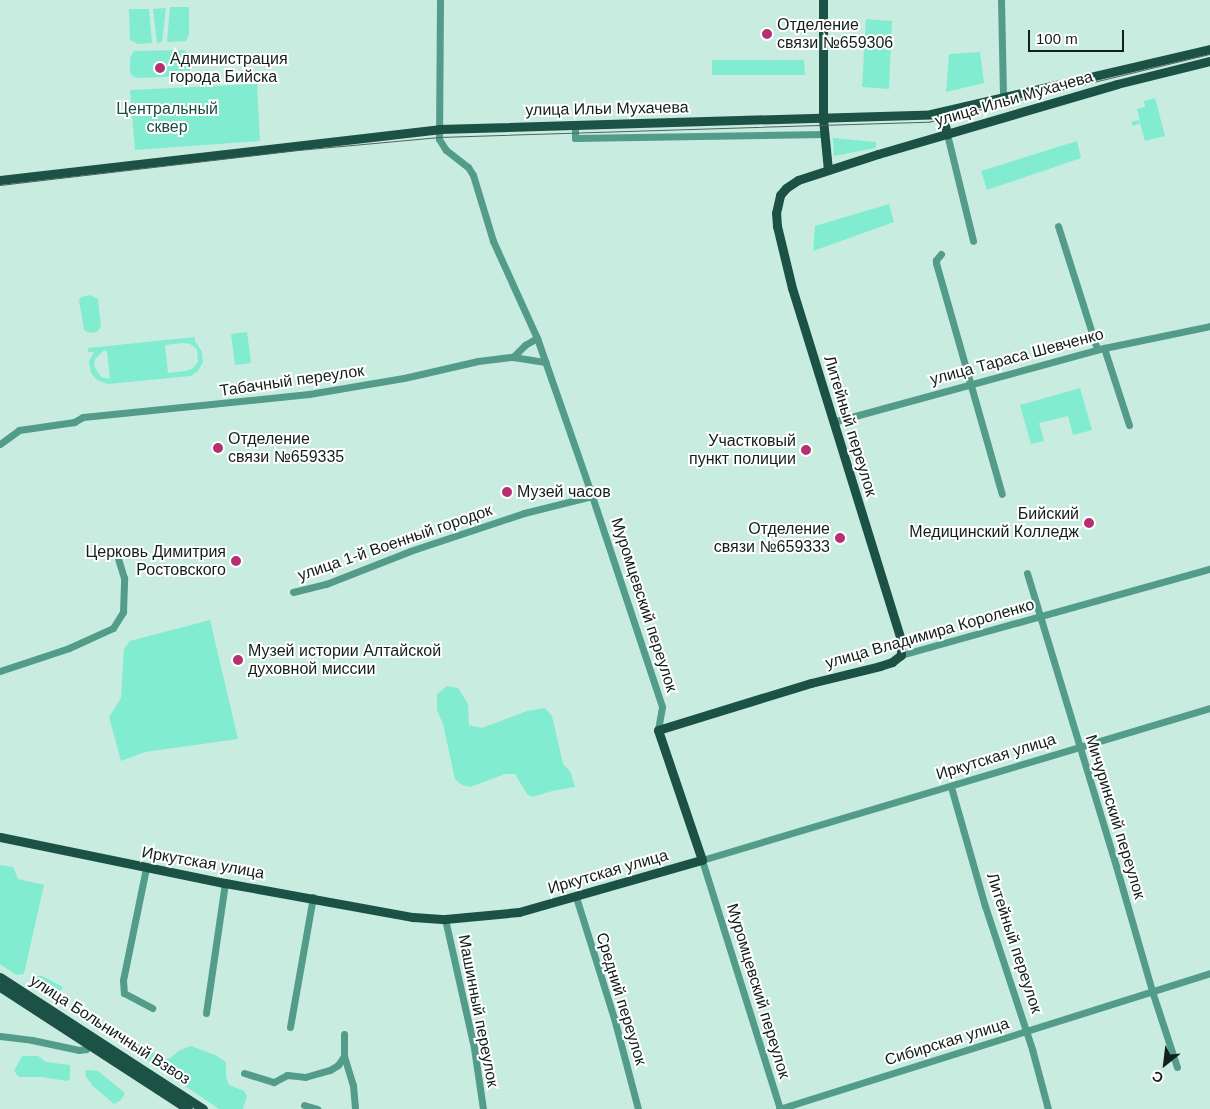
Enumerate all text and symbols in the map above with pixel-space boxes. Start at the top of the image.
place label: Отделение связи №659306 [777,15,893,53]
scale bar [1030,20,1126,52]
marker: Отделение связи №659306 [761,28,773,40]
text: 100 m [1036,30,1078,47]
place label: Администрация города Бийска [170,49,288,87]
marker: Администрация города Бийска [154,62,166,74]
street label: улица Ильи Мухачева [933,67,1095,131]
street label: улица Ильи Мухачева [525,98,689,120]
park label: Центральный сквер [116,99,218,137]
street label: улица Тараса Шевченко [928,325,1106,389]
street label: Литейный переулок [819,353,881,499]
street label: Табачный переулок [219,361,365,401]
place label: Отделение связи №659335 [228,429,344,467]
place label: Участковый пункт полиции [689,431,796,469]
marker: Отделение связи №659335 [212,442,224,454]
marker: Участковый пункт полиции [800,444,812,456]
place label: Музей часов [517,482,611,502]
marker: Музей часов [501,486,513,498]
street label: улица 1-й Военный городок [295,501,495,585]
place label: Бийский Медицинский Колледж [909,504,1079,542]
street label: Муромцевский переулок [607,516,681,694]
marker: Бийский Медицинский Колледж [1083,517,1095,529]
place label: Отделение связи №659333 [714,519,830,557]
marker: Отделение связи №659333 [834,532,846,544]
place label: Церковь Димитрия Ростовского [85,542,226,580]
marker: Церковь Димитрия Ростовского [230,555,242,567]
street label: улица Владимира Короленко [823,595,1037,673]
place label: Музей истории Алтайской духовной миссии [248,641,441,679]
marker: Музей истории Алтайской духовной миссии [232,654,244,666]
street label: Иркутская улица [934,730,1058,784]
street label: Мичуринский переулок [1081,733,1149,901]
street label: Иркутская улица [140,843,266,883]
street label: Иркутская улица [546,846,670,898]
street label: Литейный переулок [982,870,1046,1016]
street label: Муромцевский переулок [722,901,794,1081]
street label: Средний переулок [592,930,650,1068]
street label: Машинный переулок [454,933,502,1089]
street label: улица Больничный Взвоз [26,971,194,1089]
street label: Сибирская улица [883,1014,1011,1070]
north arrow [1140,1039,1190,1089]
text: С [1149,1068,1166,1087]

